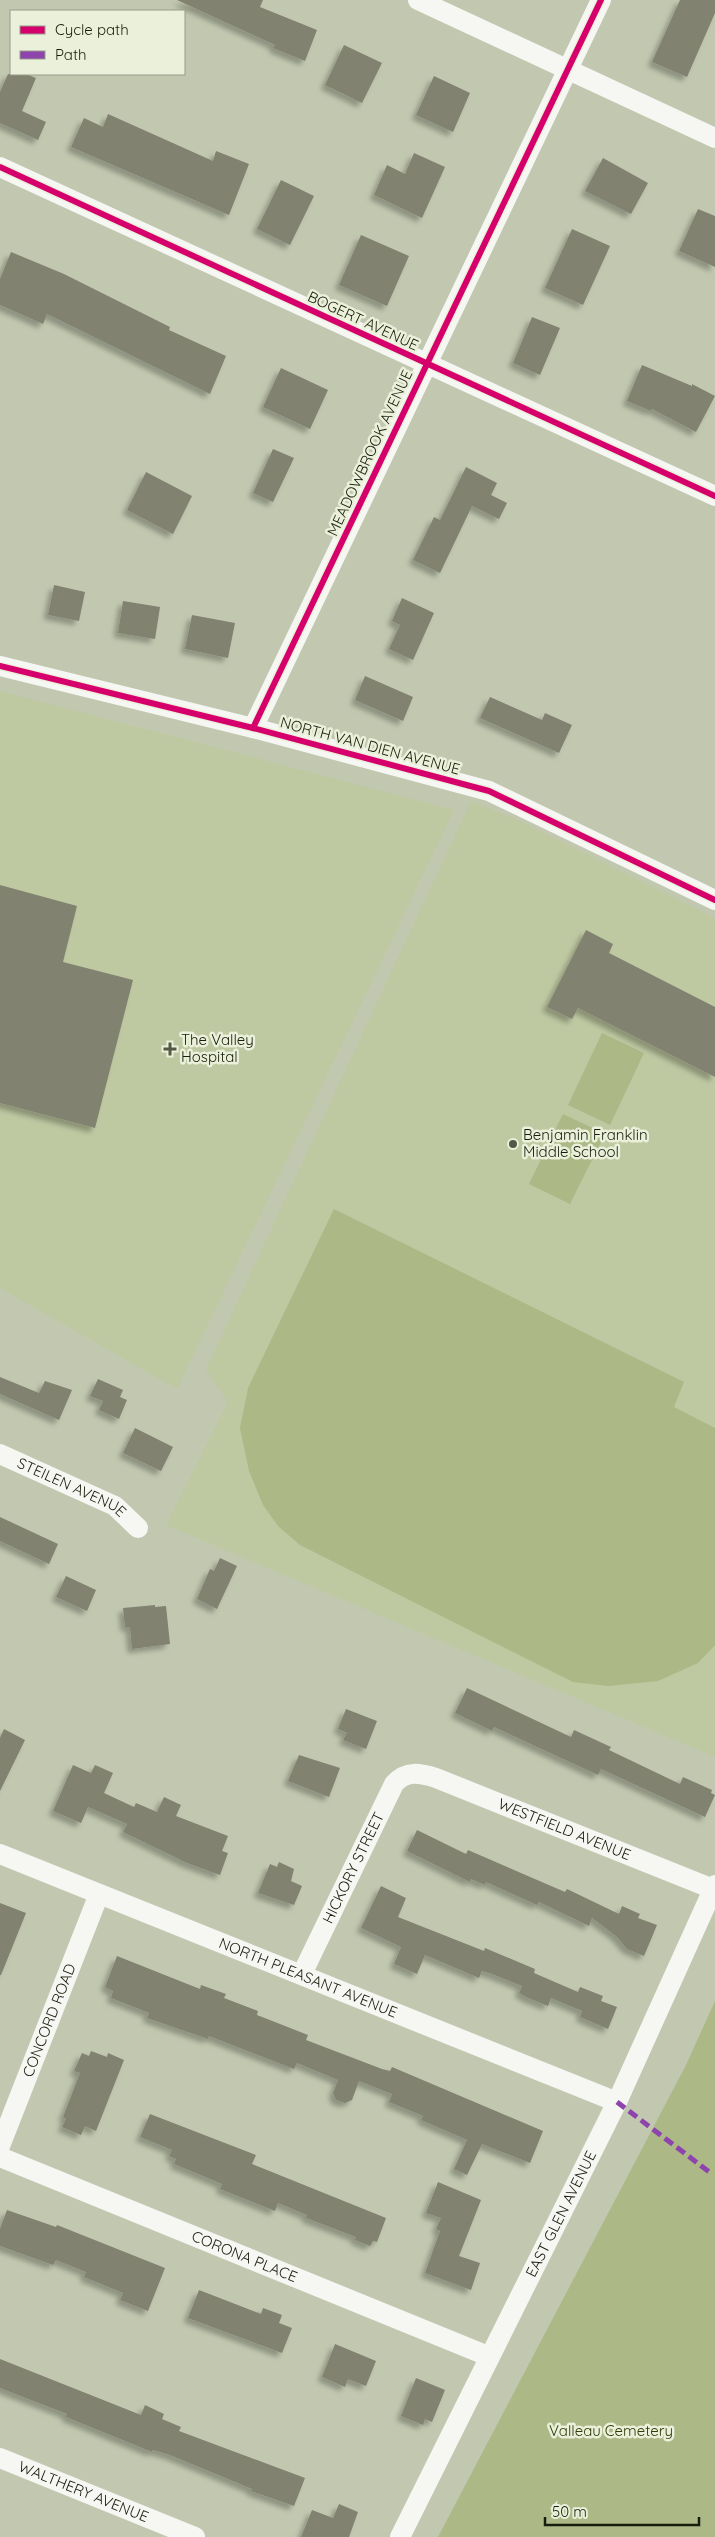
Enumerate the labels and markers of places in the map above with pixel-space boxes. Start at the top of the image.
place label: The Valley Hospital [181,1030,254,1066]
marker: The Valley Hospital [163,1042,177,1056]
place label: Benjamin Franklin Middle School [523,1125,648,1161]
marker: Benjamin Franklin Middle School [507,1138,519,1150]

